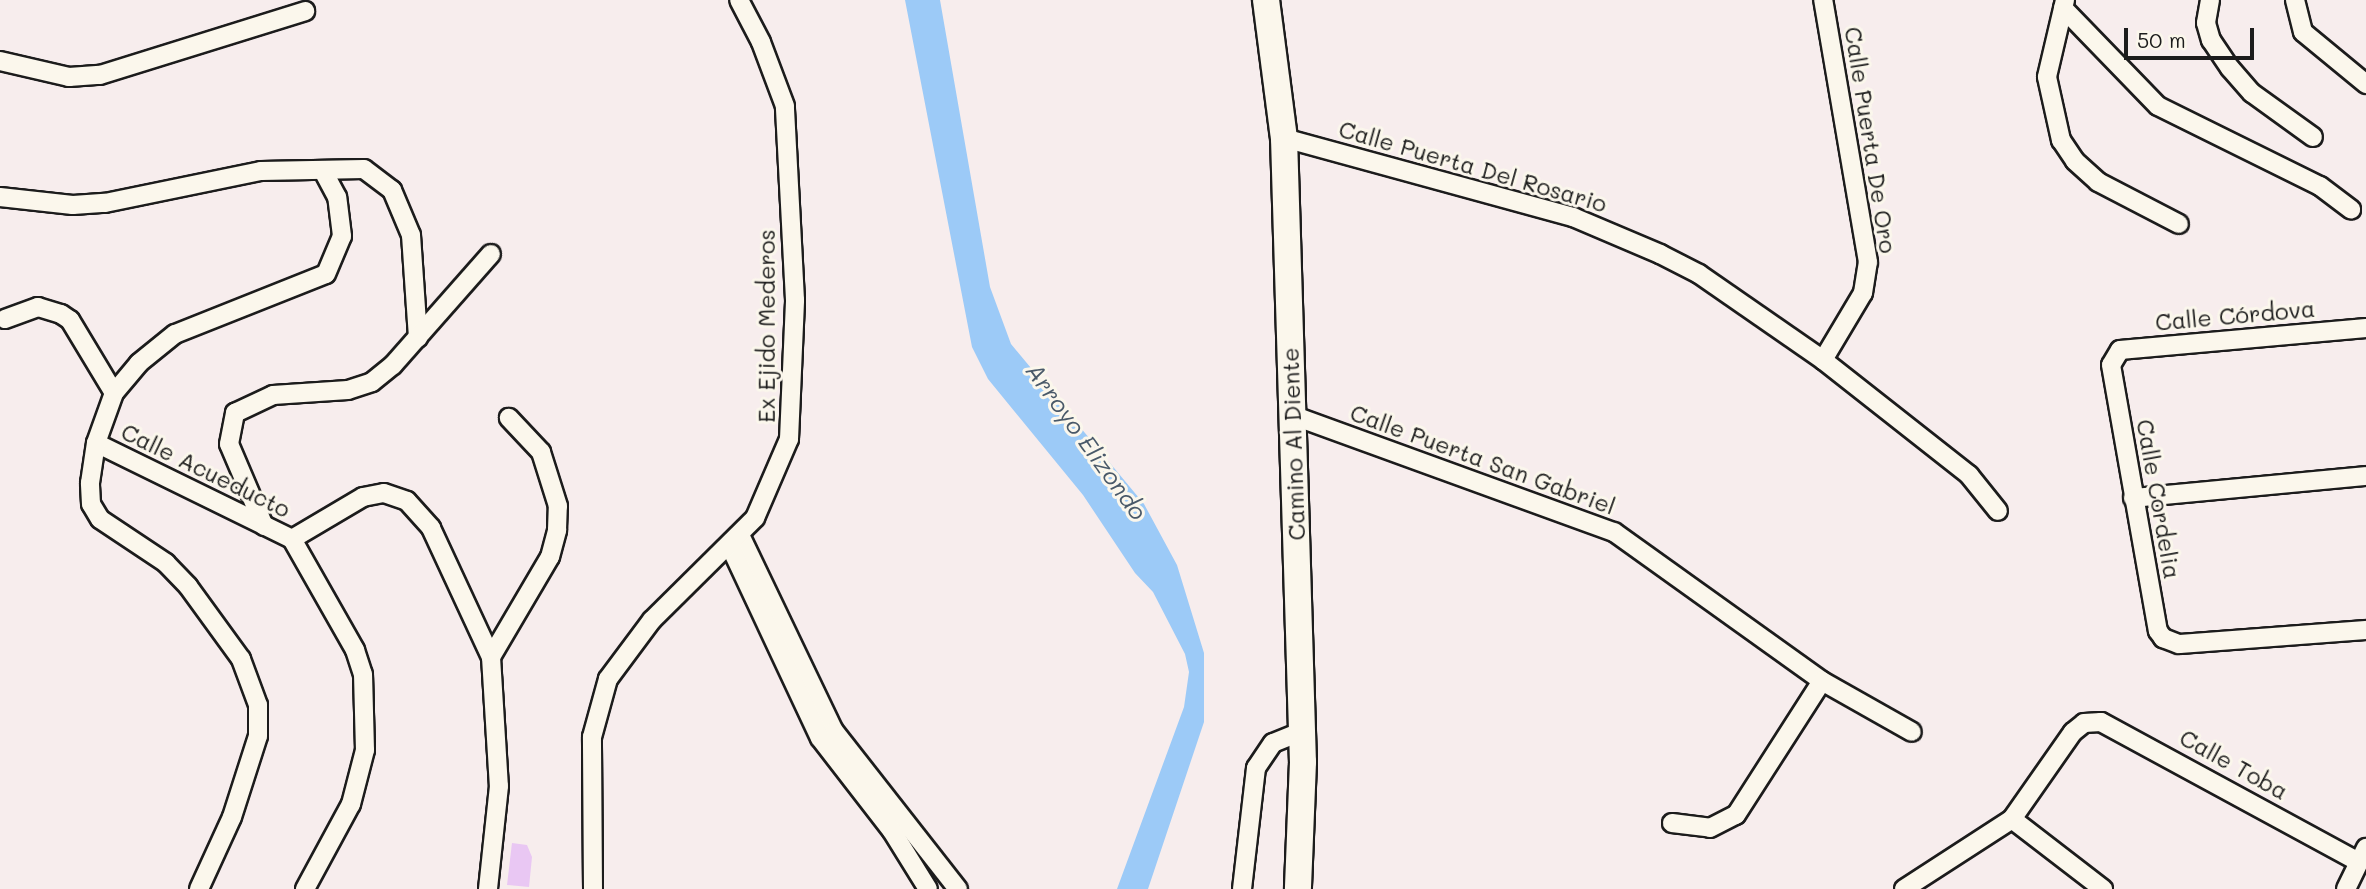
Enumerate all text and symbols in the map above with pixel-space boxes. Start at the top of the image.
scale bar [2128,14,2258,58]
street label: Calle Puerta De Oro [1839,25,1903,255]
text: 50 m [2137,26,2186,53]
street label: Calle Puerta Del Rosario [1336,115,1610,217]
street label: Ex Ejido Mederos [752,229,780,423]
street label: Calle Córdova [2154,294,2316,336]
street label: Camino Al Diente [1276,347,1310,541]
water label: Arroyo Elizondo [1020,357,1154,525]
street label: Calle Puerta San Gabriel [1347,398,1619,520]
street label: Calle Acueducto [117,417,295,523]
street label: Calle Cordelia [2131,417,2187,581]
street label: Calle Toba [2175,723,2293,805]

